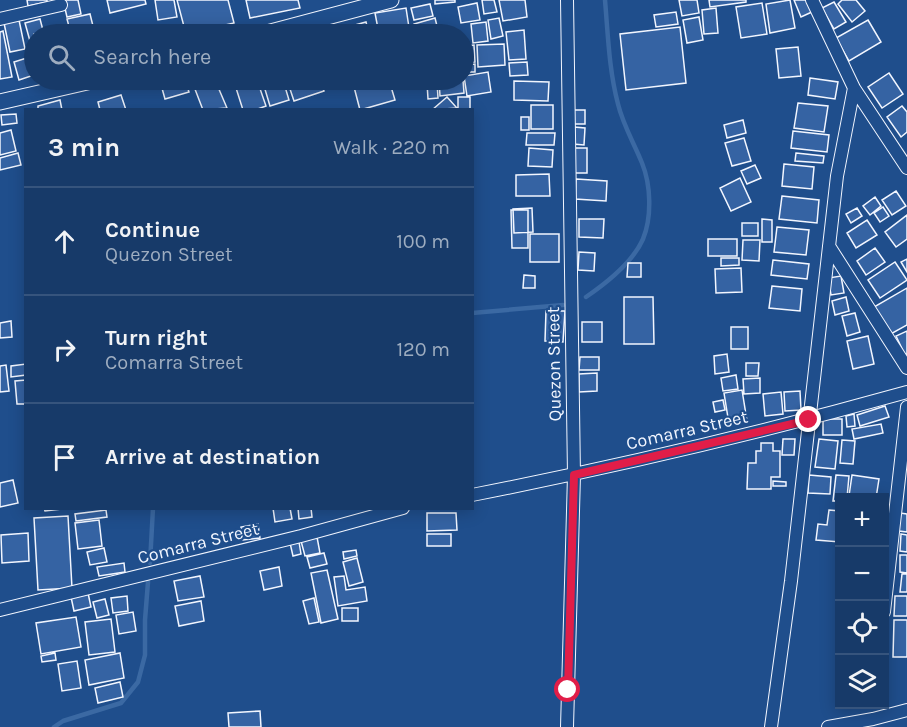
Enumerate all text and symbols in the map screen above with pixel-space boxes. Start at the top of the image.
search box [24,24,474,90]
icon: search [45,41,78,74]
text: Search here [93,44,211,70]
text: 3 min [48,132,120,163]
text: Walk · 220 m [333,136,450,159]
text: Continue [105,217,200,243]
icon: ahead [48,225,81,258]
text: 100 m [396,230,450,253]
text: Quezon Street [105,243,233,266]
street label: Quezon Street [542,306,566,422]
text: Turn right [105,325,208,351]
icon: right [48,333,81,366]
text: 120 m [396,338,450,361]
text: Comarra Street [105,351,243,374]
street label: Comarra Street [624,405,750,455]
route end [795,406,821,432]
icon: arrive [48,441,81,474]
text: Arrive at destination [105,444,320,470]
map controls [835,493,889,709]
button: + [835,493,889,547]
street label: Comarra Street [135,517,261,569]
button: − [835,547,889,601]
button: locate [835,601,889,655]
button: layers [835,655,889,709]
route start [554,676,580,702]

